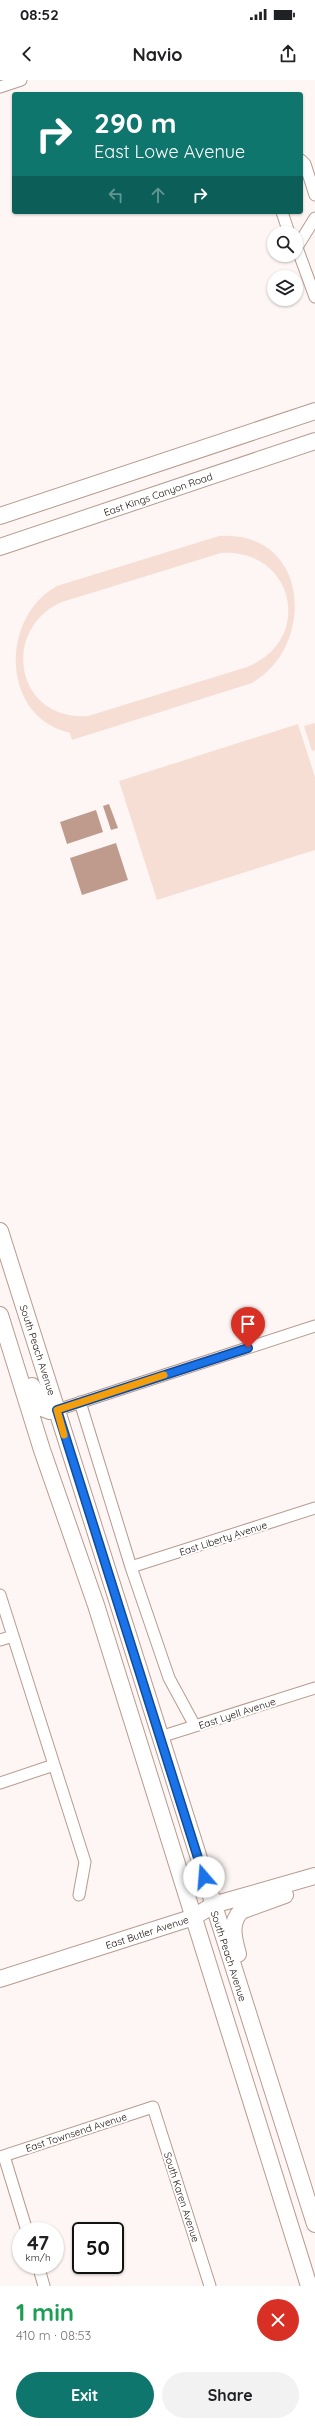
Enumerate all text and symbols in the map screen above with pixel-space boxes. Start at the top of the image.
text: 08:52 [20,5,59,24]
icon: back [16,43,38,65]
text: Navio [133,43,182,66]
icon: share [277,43,299,65]
text: 290 m [94,105,177,140]
icon: right [28,108,80,160]
text: East Lowe Avenue [94,140,245,163]
icon: left [105,184,127,206]
icon: ahead [147,184,169,206]
icon: right [189,184,211,206]
map controls [267,226,303,306]
button: search [267,226,303,262]
button: layers [267,270,303,306]
street label: East Kings Canyon Road [102,470,214,519]
street label: South Peach Avenue [17,1303,58,1397]
pin [231,1307,265,1348]
icon: arrive [237,1313,259,1335]
street label: East Liberty Avenue [178,1518,269,1559]
street label: East Lyell Avenue [197,1695,278,1732]
position arrow [183,1856,225,1898]
street label: South Peach Avenue [208,1909,249,2003]
street label: East Butler Avenue [104,1913,191,1952]
street label: East Townsend Avenue [24,2110,129,2155]
street label: South Karen Avenue [161,2150,202,2244]
speed limit sign: 50 [72,2222,124,2274]
text: 47 [27,2230,49,2255]
text: km/h [25,2251,51,2264]
text: 1 min [16,2297,74,2327]
button: close [257,2299,299,2341]
text: 410 m · 08:53 [16,2327,91,2343]
button: Exit [16,2372,154,2418]
button: Share [162,2372,299,2418]

